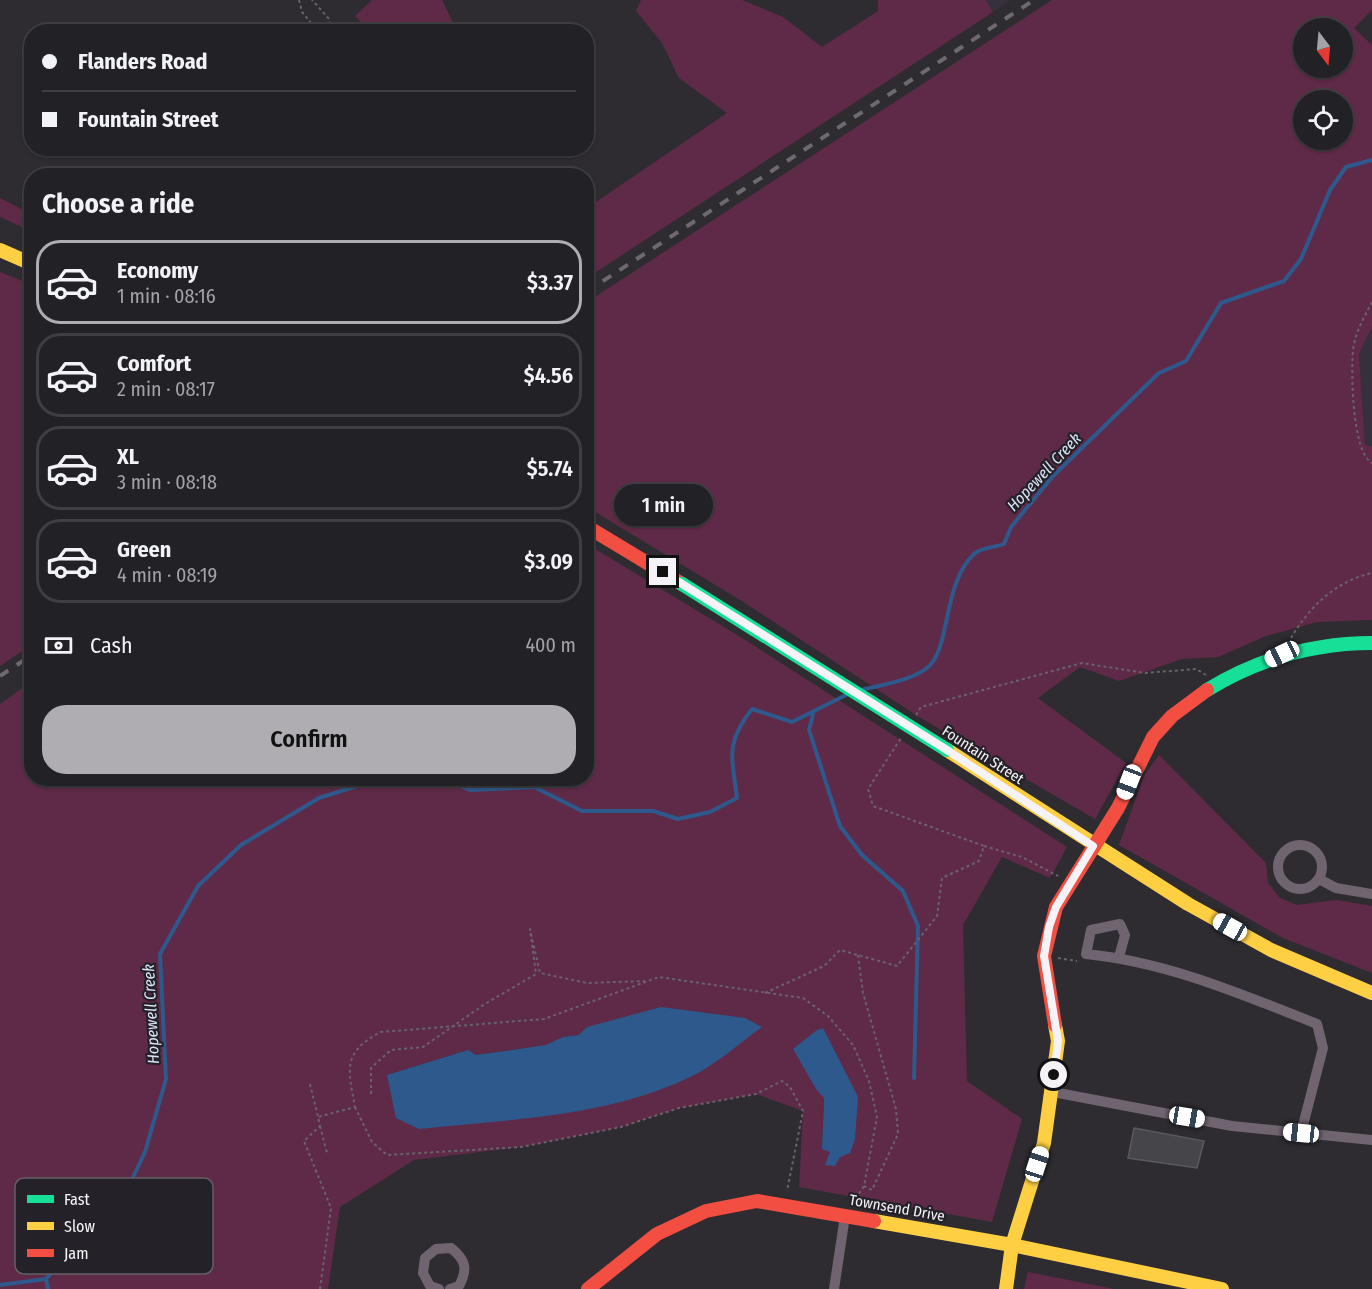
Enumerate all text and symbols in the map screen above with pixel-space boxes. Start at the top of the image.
north arrow [1293,18,1353,78]
map controls [1293,18,1353,150]
text: Flanders Road [78,48,208,75]
button: locate [1293,90,1353,150]
text: Fountain Street [78,106,219,133]
text: Choose a ride [42,188,194,220]
icon: car [45,255,99,309]
text: Economy [117,257,198,284]
text: $3.37 [527,269,573,296]
text: 1 min · 08:16 [117,284,216,308]
icon: car [45,348,99,402]
text: Comfort [117,350,191,377]
text: $4.56 [524,362,573,389]
text: 2 min · 08:17 [117,377,215,401]
water label: Hopewell Creek [1003,429,1085,515]
icon: car [45,441,99,495]
text: XL [117,443,139,470]
text: $5.74 [527,455,573,482]
text: 3 min · 08:18 [117,470,217,494]
callout: 1 min [614,485,712,527]
text: 1 min [642,493,685,517]
icon: car [45,534,99,588]
text: Green [117,536,171,563]
text: $3.09 [524,548,573,575]
route end [649,558,676,585]
text: 4 min · 08:19 [117,563,217,587]
icon: cash [42,629,75,662]
text: Cash [90,632,133,659]
text: 400 m [525,633,576,657]
car [1262,638,1302,670]
button: Confirm [42,705,576,774]
street label: Fountain Street [939,722,1027,788]
car [1114,762,1144,802]
car [1210,910,1250,944]
water label: Hopewell Creek [139,963,163,1064]
route start [1040,1061,1067,1088]
car [1168,1105,1206,1129]
car [1282,1122,1320,1144]
car [1023,1144,1051,1184]
legend [15,1178,213,1274]
text: Fast [64,1190,91,1209]
street label: Townsend Drive [848,1191,946,1225]
text: Slow [64,1217,95,1236]
text: Jam [64,1244,89,1263]

